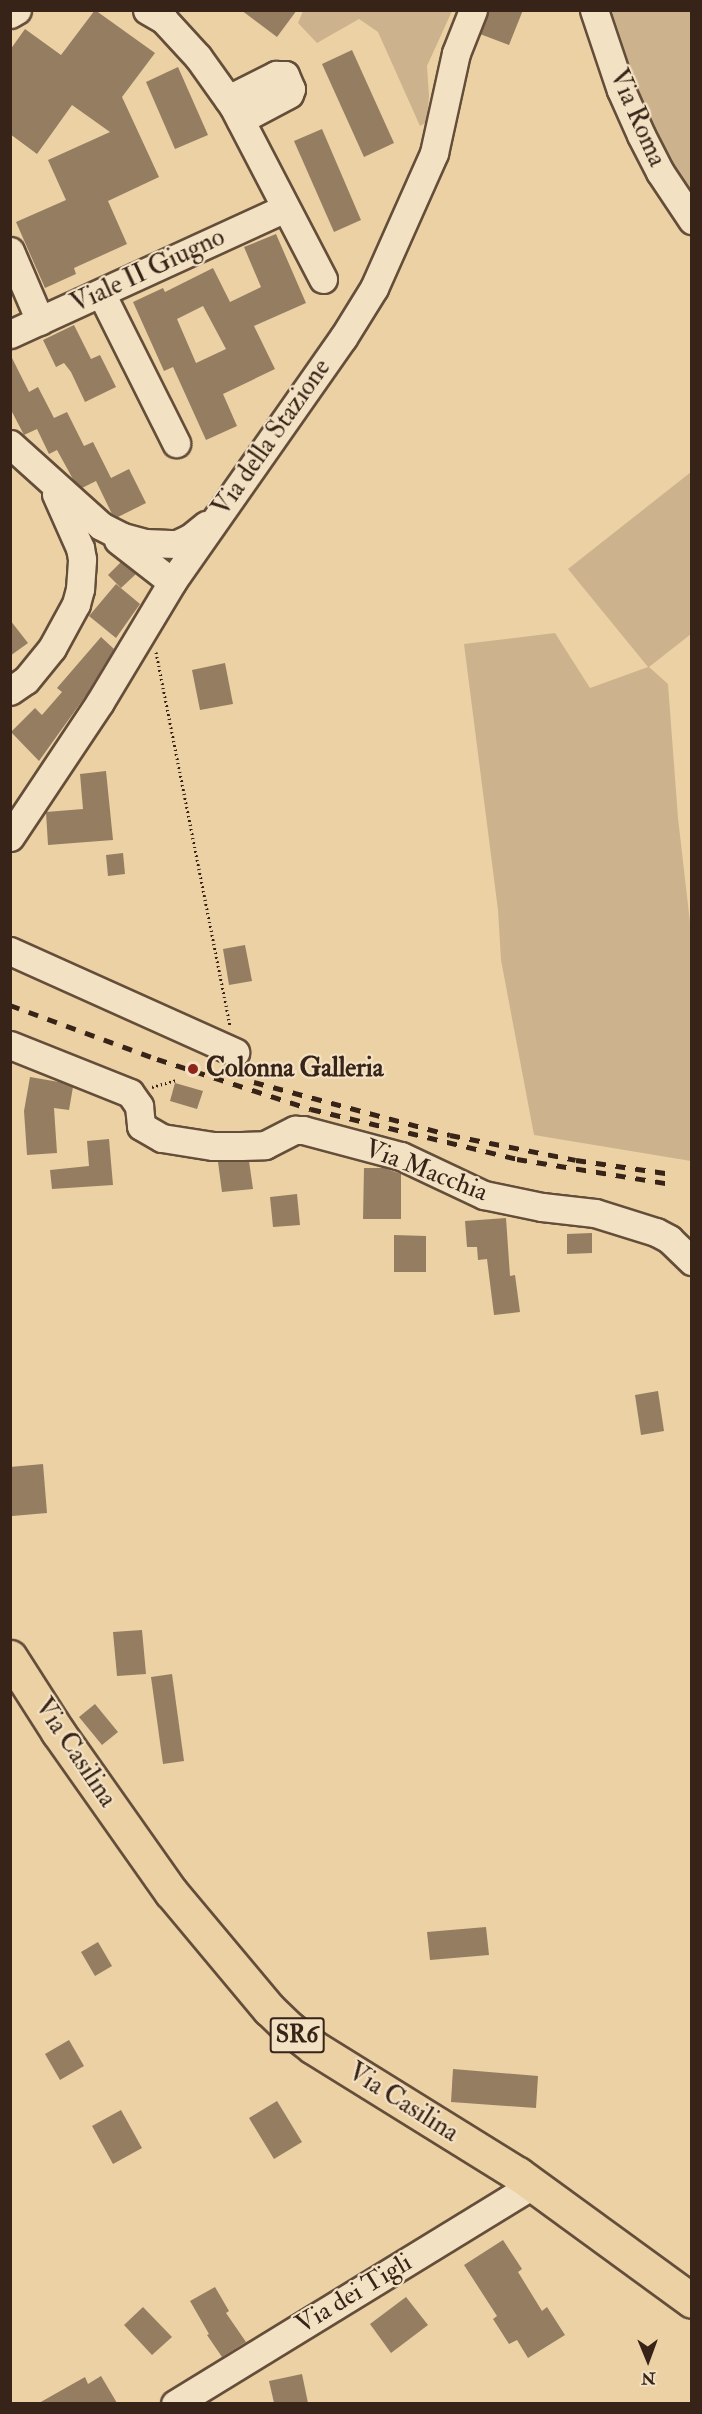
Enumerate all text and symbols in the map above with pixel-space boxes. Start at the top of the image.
street label: Via Roma [602,65,672,171]
street label: Viale II Giugno [66,222,230,320]
street label: Via della Stazione [206,354,338,522]
place label: Colonna Galleria [206,1053,383,1085]
marker: Colonna Galleria [184,1060,202,1078]
street label: Via Macchia [360,1133,492,1209]
street label: Via Casilina [27,1693,123,1813]
road number: SR6 [268,2014,326,2056]
street label: Via Casilina [342,2057,464,2149]
street label: Via dei Tigli [290,2247,418,2341]
north arrow [618,2330,678,2390]
text: N [641,2368,656,2388]

